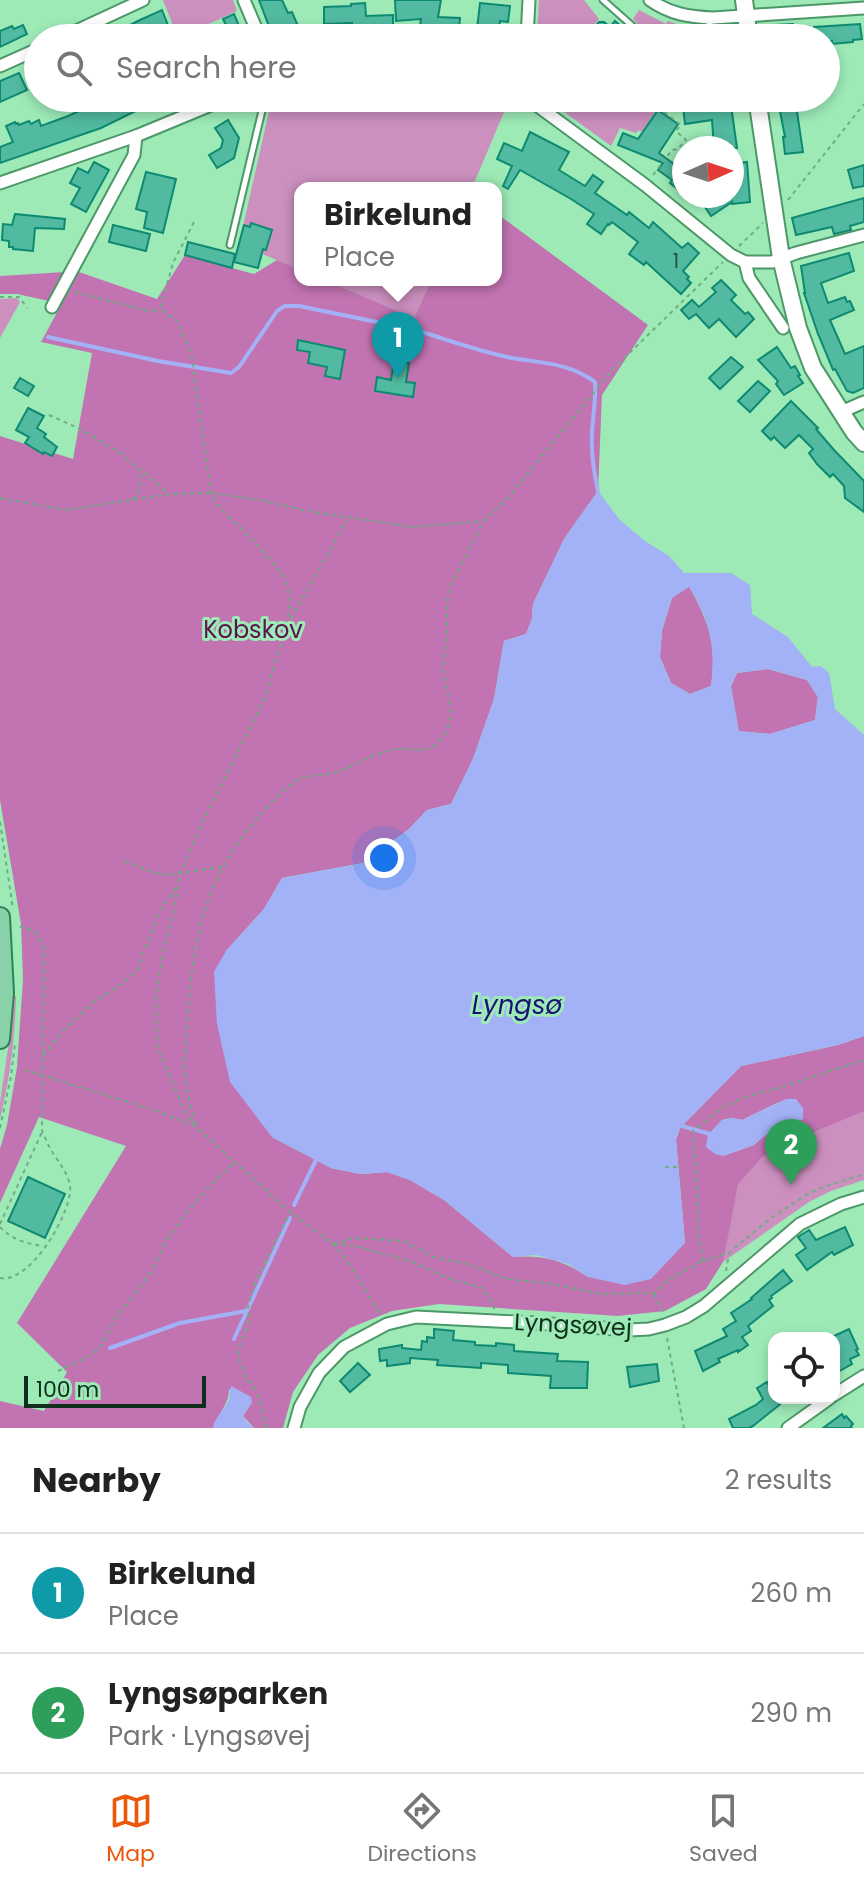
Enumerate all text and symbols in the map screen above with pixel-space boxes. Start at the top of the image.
search box [24,24,840,112]
icon: search [52,46,96,90]
text: Search here [116,46,297,89]
north arrow [672,136,744,208]
popup [294,182,502,286]
text: Birkelund [324,193,472,236]
text: Place [324,239,395,275]
house number: 1 [673,247,679,275]
pin: 1 [372,312,424,378]
park label: Kobskov [203,613,303,646]
your location [364,838,404,878]
water label: Lyngsø [472,987,563,1023]
pin: 2 [765,1119,817,1185]
street label: Lyngsøvej [513,1305,633,1344]
map controls [768,1332,840,1404]
button: locate [768,1332,840,1404]
scale bar [24,1372,206,1408]
text: 100 m [36,1374,99,1405]
text: Nearby [32,1456,161,1504]
text: 2 results [725,1462,832,1498]
text: Birkelund [108,1552,256,1595]
text: 1 [53,1575,63,1611]
text: 260 m [750,1575,832,1611]
text: Place [108,1598,179,1634]
text: Lyngsøparken [108,1672,328,1715]
text: 2 [51,1695,65,1731]
text: 290 m [751,1695,832,1731]
text: Park · Lyngsøvej [108,1718,311,1754]
tab: Map [106,1789,155,1870]
tab: Directions [367,1789,477,1870]
tab: Saved [689,1789,758,1870]

